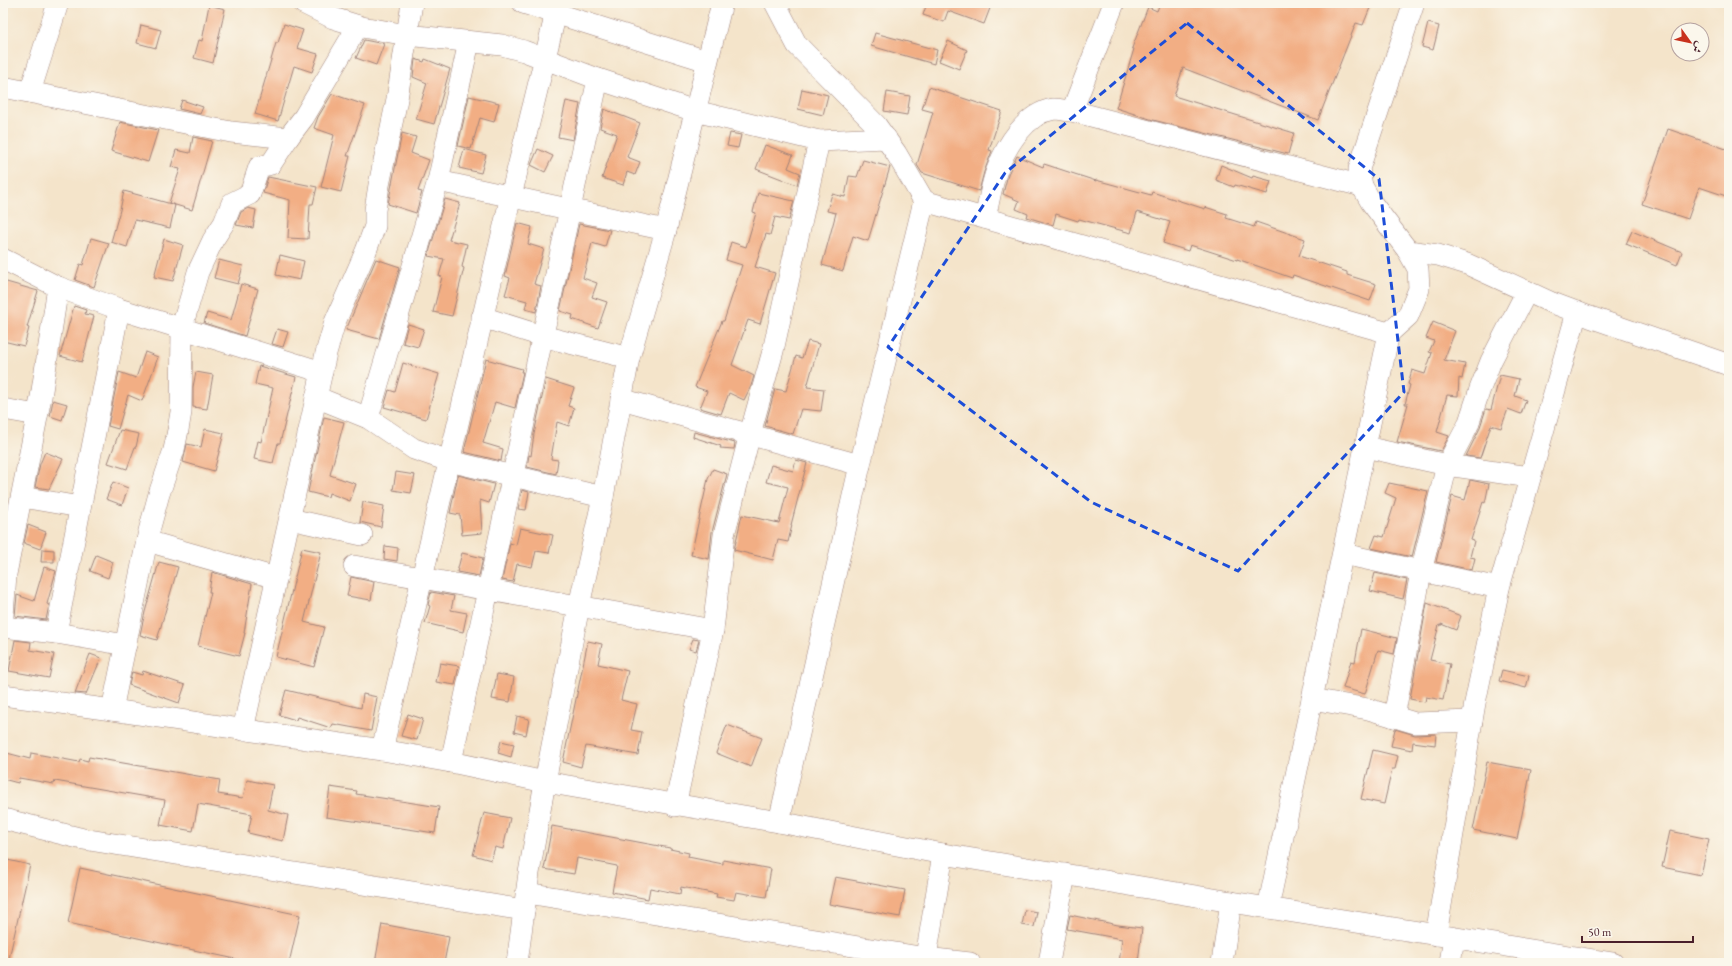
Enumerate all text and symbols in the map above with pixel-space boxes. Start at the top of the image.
north arrow [1670,22,1710,62]
text: ش [1689,39,1707,56]
scale bar [1582,918,1693,944]
text: 50 m [1588,924,1612,940]

